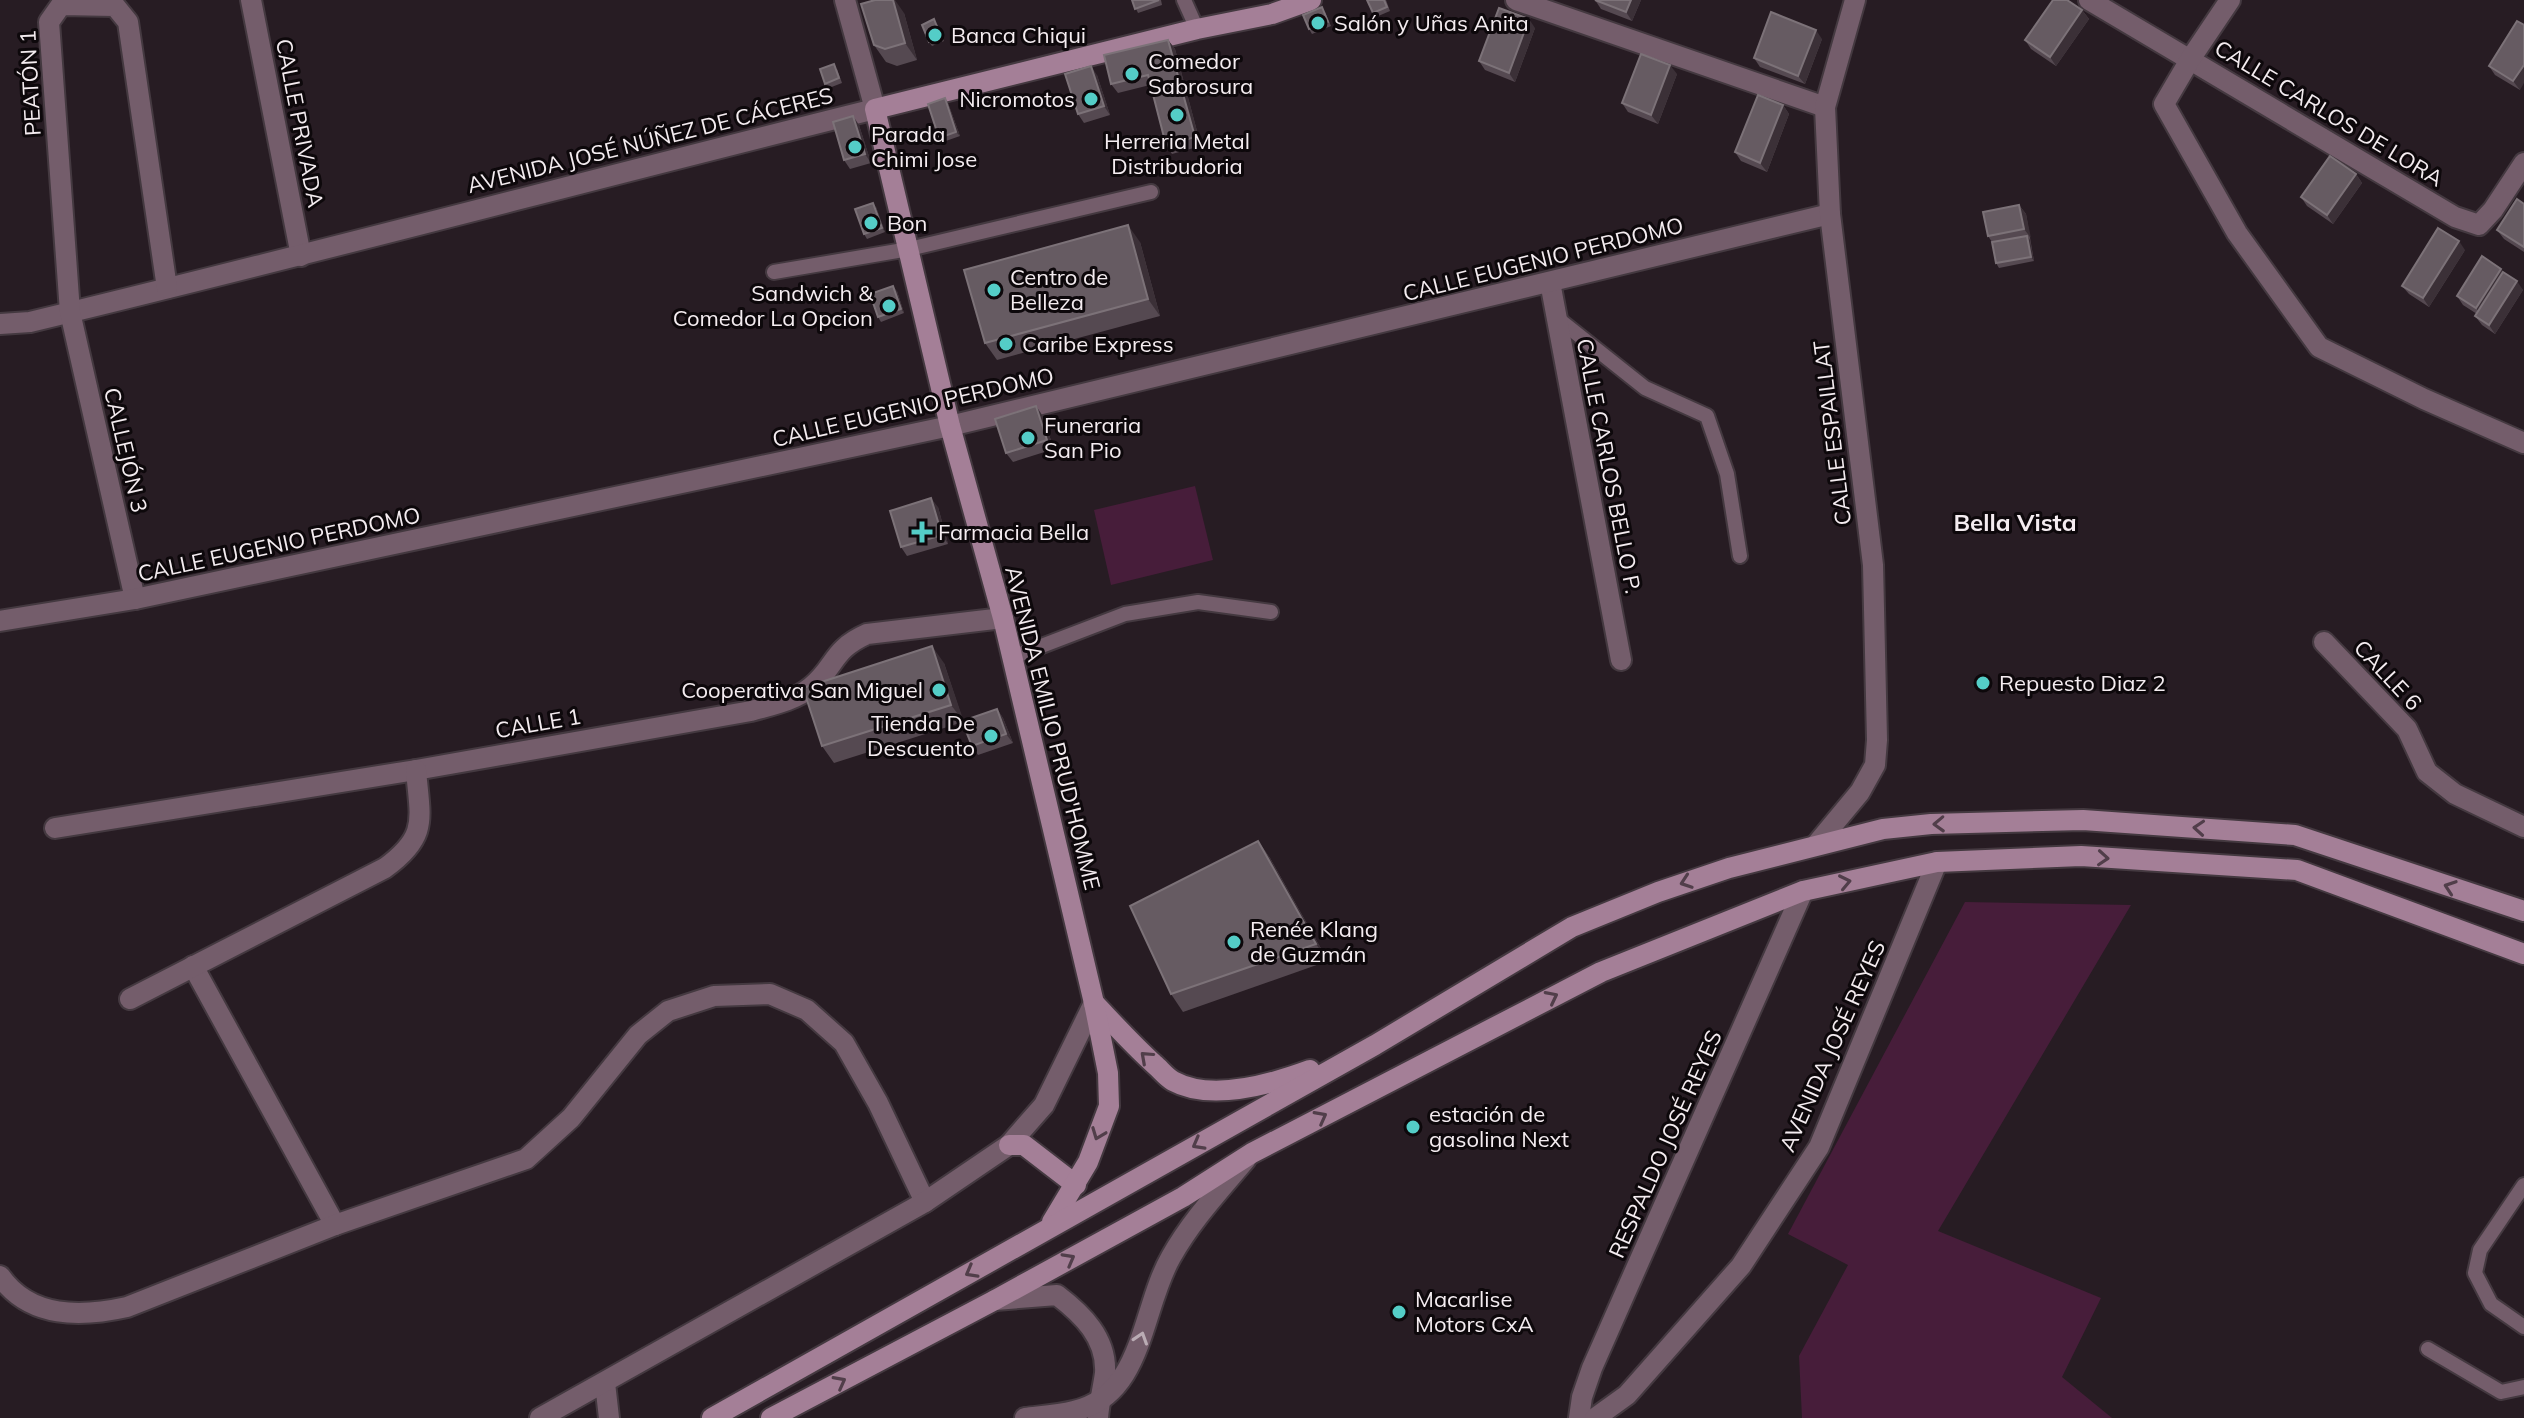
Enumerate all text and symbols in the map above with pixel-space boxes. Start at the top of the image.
place label: Salón y Uñas Anita [1334,9,1529,37]
marker: Salón y Uñas Anita [1309,14,1327,32]
place label: Banca Chiqui [951,21,1086,49]
marker: Banca Chiqui [926,26,944,44]
street label: PEATÓN 1 [13,29,47,137]
street label: CALLE CARLOS DE LORA [2210,34,2448,192]
street label: CALLE PRIVADA [270,36,330,210]
place label: Comedor Sabrosura [1148,47,1253,100]
marker: Comedor Sabrosura [1123,65,1141,83]
street label: AVENIDA JOSÉ NÚÑEZ DE CÁCERES [464,81,836,199]
place label: Nicromotos [959,85,1075,113]
marker: Nicromotos [1082,90,1100,108]
marker: Herreria Metal Distribudoria [1168,106,1186,124]
place label: Parada Chimi Jose [871,120,977,173]
place label: Herreria Metal Distribudoria [1104,127,1250,180]
marker: Parada Chimi Jose [846,138,864,156]
place label: Bon [887,209,927,237]
street label: CALLE EUGENIO PERDOMO [1400,211,1686,307]
marker: Bon [862,214,880,232]
place label: Centro de Belleza [1010,263,1108,316]
place label: Sandwich & Comedor La Opcion [673,279,874,332]
marker: Centro de Belleza [985,281,1003,299]
marker: Sandwich & Comedor La Opcion [880,297,898,315]
place label: Caribe Express [1022,330,1174,358]
marker: Caribe Express [997,335,1015,353]
street label: CALLE CARLOS BELLO P. [1571,336,1647,596]
street label: CALLE ESPAILLAT [1807,339,1857,527]
street label: CALLE EUGENIO PERDOMO [769,361,1057,453]
street label: CALLEJÓN 3 [98,385,154,515]
place label: Funeraria San Pio [1044,411,1141,464]
marker: Funeraria San Pio [1019,429,1037,447]
street label: CALLE EUGENIO PERDOMO [135,500,423,588]
district label: Bella Vista [1953,507,2077,537]
place label: Farmacia Bella [938,518,1089,546]
marker: Farmacia Bella [913,523,931,541]
street label: AVENIDA EMILIO PRUD'HOMME [999,563,1107,893]
street label: CALLE 6 [2348,634,2428,716]
place label: Repuesto Diaz 2 [1999,669,2166,697]
marker: Repuesto Diaz 2 [1974,674,1992,692]
place label: Cooperativa San Miguel [681,676,923,704]
marker: Cooperativa San Miguel [930,681,948,699]
street label: CALLE 1 [493,702,583,744]
place label: Tienda De Descuento [867,709,975,762]
marker: Tienda De Descuento [982,727,1000,745]
one-way arrow [1932,815,1945,832]
one-way arrow [2192,820,2205,837]
one-way arrow [2097,849,2110,866]
one-way arrow [1680,873,1694,889]
one-way arrow [1838,874,1851,891]
one-way arrow [2444,880,2458,896]
place label: Renée Klang de Guzmán [1250,915,1378,968]
marker: Renée Klang de Guzmán [1225,933,1243,951]
street label: AVENIDA JOSÉ REYES [1773,936,1891,1156]
one-way arrow [1543,992,1558,1007]
street label: RESPALDO JOSÉ REYES [1602,1026,1728,1262]
one-way arrow [1141,1053,1156,1067]
place label: estación de gasolina Next [1429,1100,1569,1153]
one-way arrow [1312,1111,1327,1126]
marker: estación de gasolina Next [1404,1118,1422,1136]
one-way arrow [1091,1126,1108,1140]
one-way arrow [1192,1134,1207,1150]
one-way arrow [1061,1254,1075,1269]
one-way arrow [965,1262,979,1277]
place label: Macarlise Motors CxA [1415,1285,1534,1338]
marker: Macarlise Motors CxA [1390,1303,1408,1321]
one-way arrow [1131,1331,1147,1345]
one-way arrow [831,1376,846,1391]

